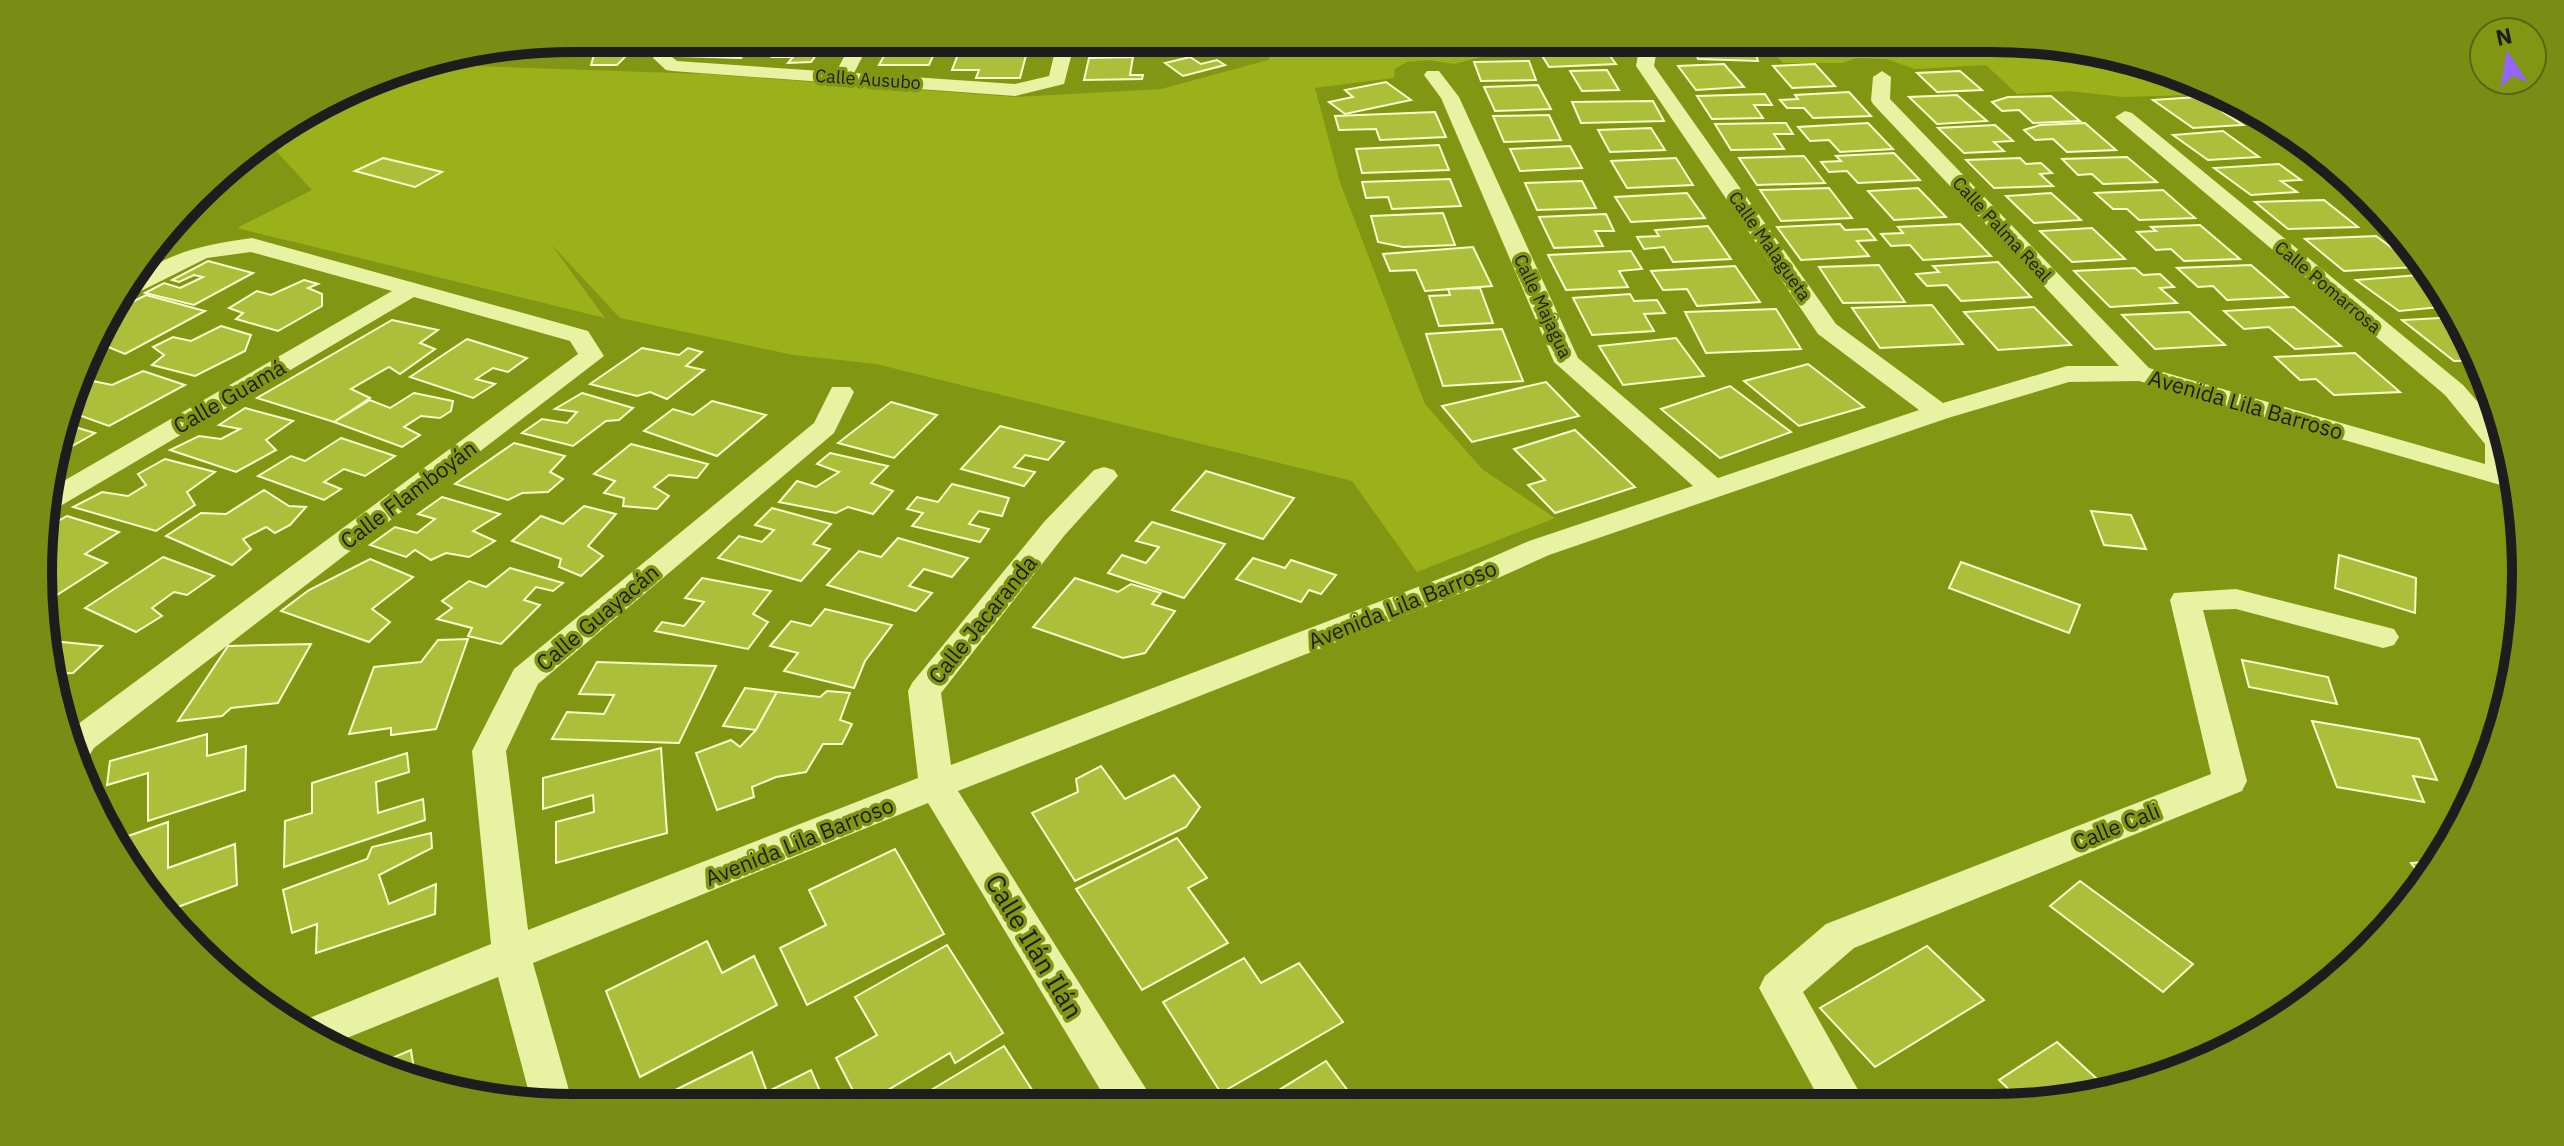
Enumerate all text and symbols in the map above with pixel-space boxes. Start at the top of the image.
north arrow [2468,16,2548,96]
text: N [2493,20,2515,52]
street label: Calle Ausubo [814,64,922,94]
street label: Calle Palma Real [1948,172,2057,286]
street label: Calle Malagueta [1724,187,1817,306]
street label: Calle Pomarrosa [2270,236,2386,339]
street label: Calle Majagua [1509,250,1577,362]
street label: Calle Guamá [168,352,291,440]
street label: Avenida Lila Barroso [2145,362,2347,446]
street label: Calle Flamboyán [334,433,482,555]
street label: Calle Jacaranda [921,549,1043,689]
street label: Avenida Lila Barroso [1303,553,1501,655]
street label: Calle Guayacán [530,557,664,677]
street label: Avenida Lila Barroso [700,790,898,892]
street label: Calle Cali [2068,795,2164,857]
street label: Calle Ilán Ilán [978,867,1092,1025]

